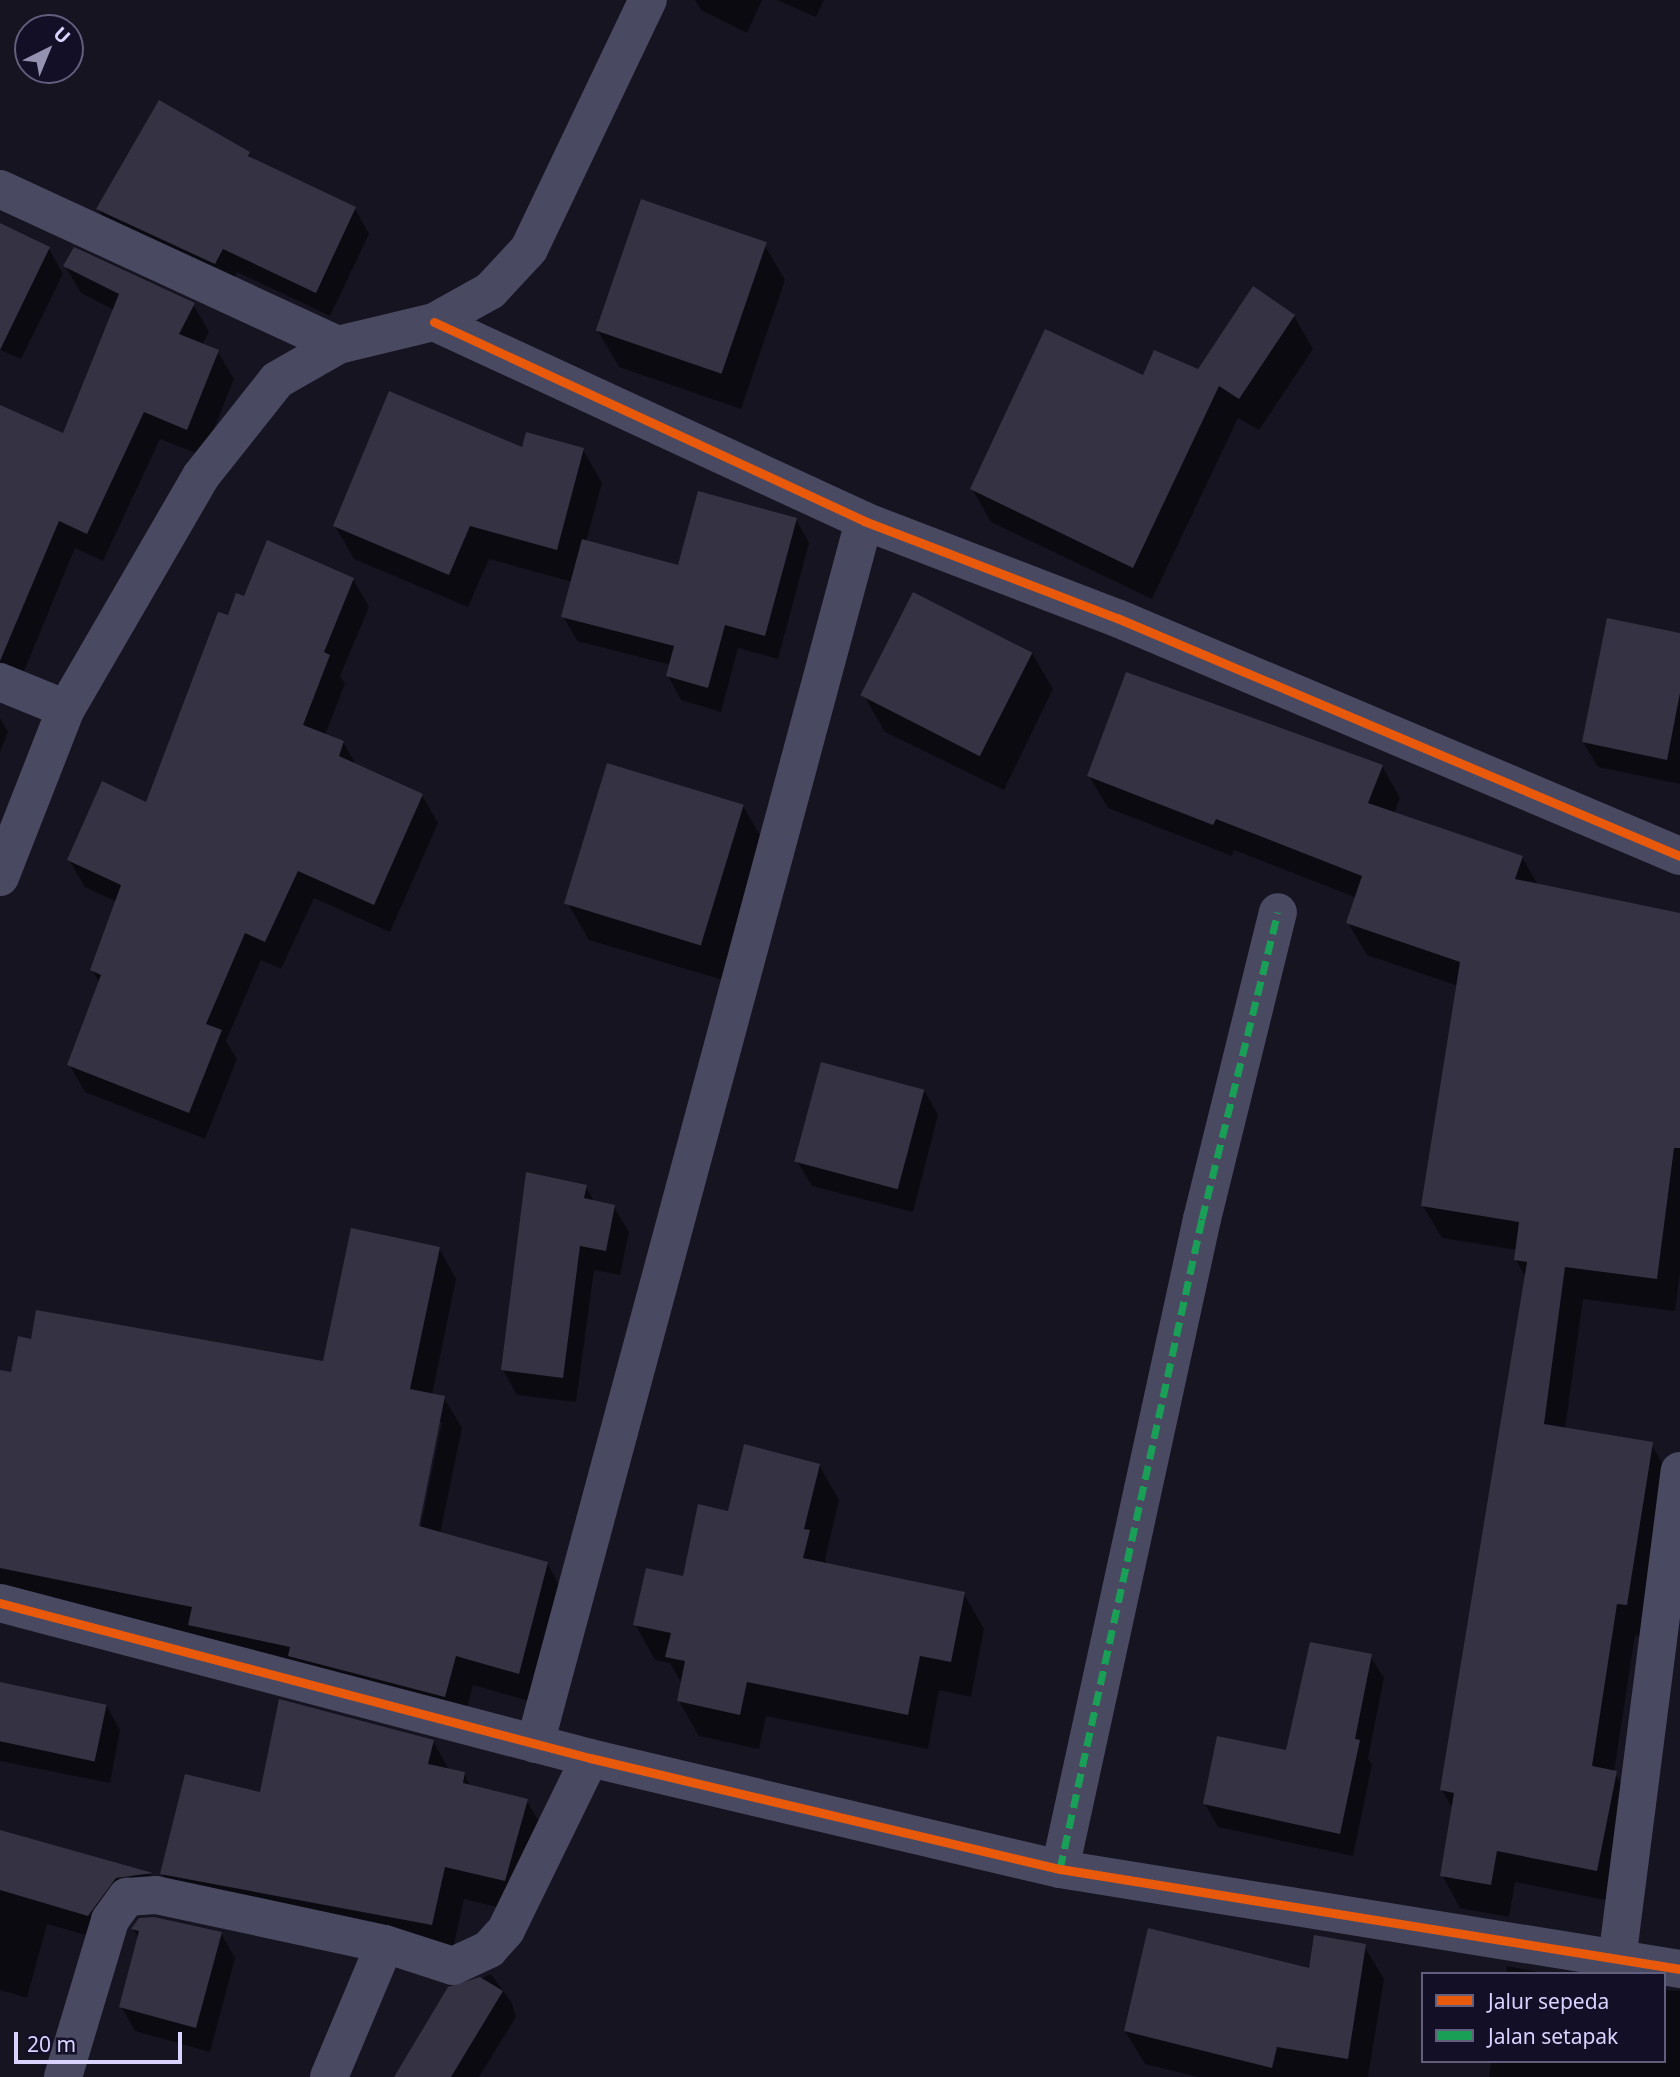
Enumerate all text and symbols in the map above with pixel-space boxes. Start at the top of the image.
north arrow [14,14,84,84]
text: U [48,21,76,50]
legend [1421,1972,1666,2063]
text: Jalur sepeda [1488,1987,1609,2015]
scale bar [18,2018,186,2062]
text: Jalan setapak [1488,2022,1618,2050]
text: 20 m [27,2030,76,2058]

